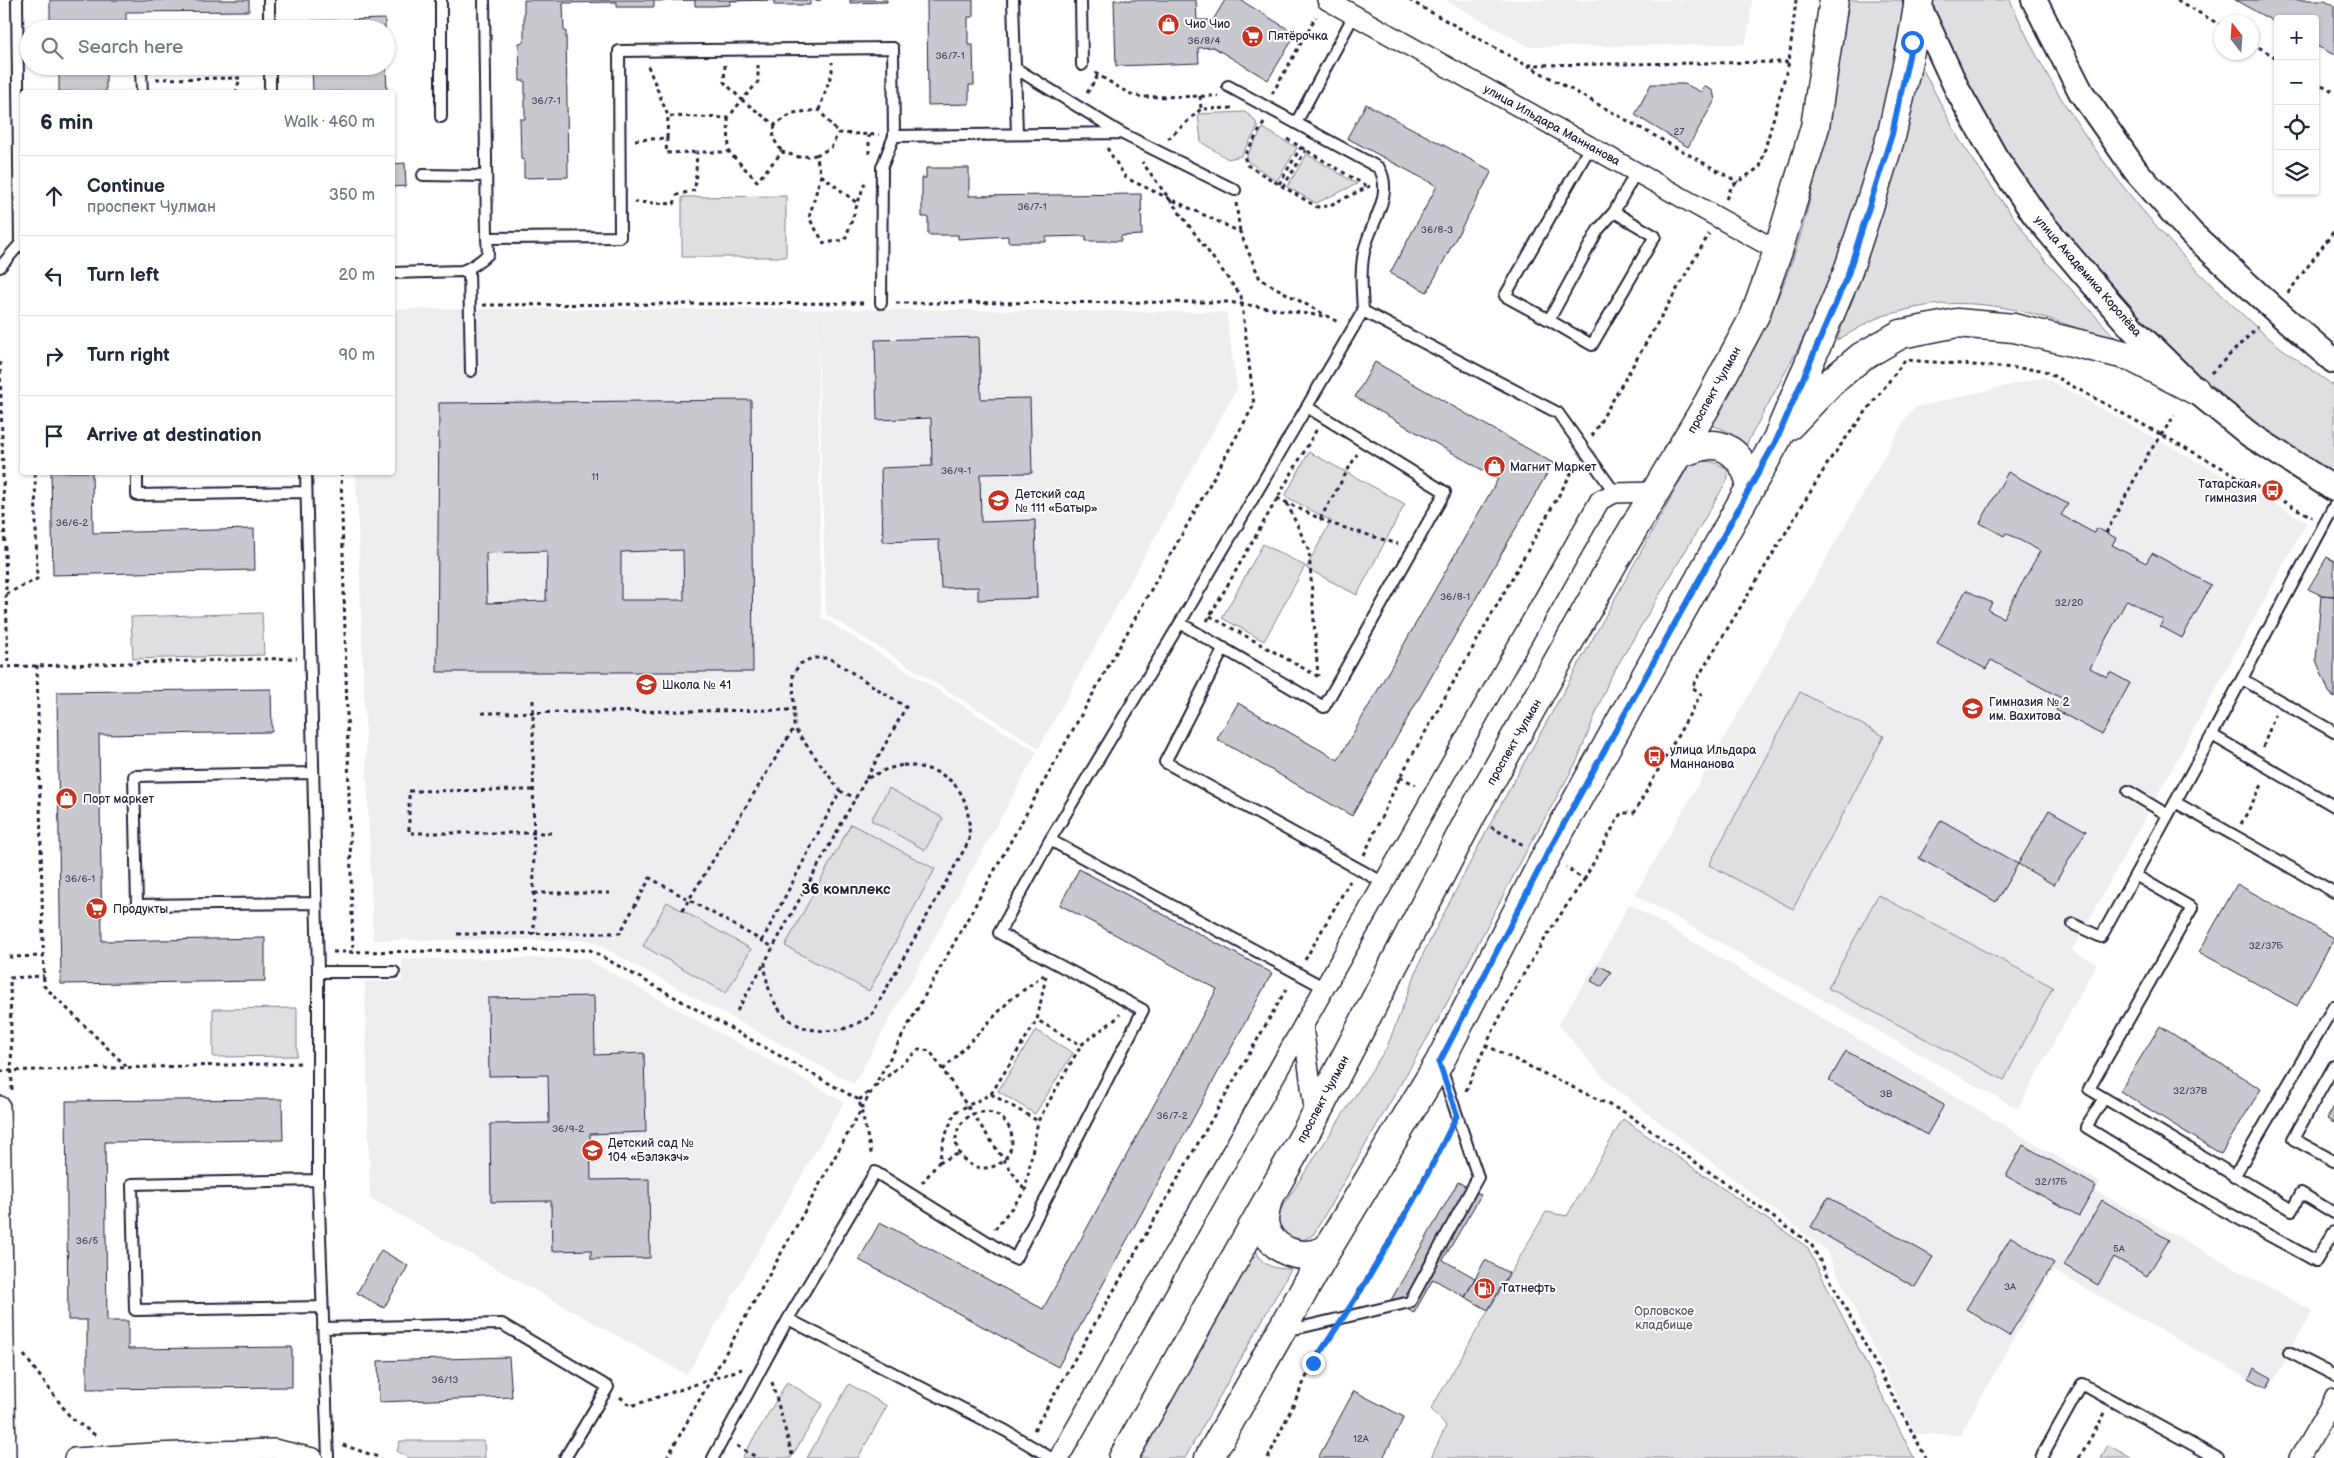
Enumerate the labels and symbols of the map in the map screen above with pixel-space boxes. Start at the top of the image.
shop icon: Чио Чио [1157,12,1181,36]
north arrow [2214,15,2259,60]
place label: Чио Чио [1185,17,1230,32]
supermarket icon: Пятёрочка [1240,24,1264,48]
place label: Пятёрочка [1268,29,1328,44]
route start [1901,31,1924,54]
house number: 36/8/4 [1187,35,1221,47]
house number: 36/7-1 [935,50,965,62]
street label: улица Ильдара Маннанова [1481,82,1623,169]
house number: 36/7-1 [531,95,561,107]
house number: 27 [1674,126,1684,138]
house number: 36/7-1 [1017,201,1047,213]
street label: улица Академика Королёва [2031,213,2144,340]
house number: 36/8-3 [1421,224,1453,236]
street label: проспект Чулман [1684,344,1744,436]
shop icon: Магнит Маркет [1482,455,1506,479]
place label: Магнит Маркет [1510,460,1597,475]
house number: 36/9-1 [941,465,971,477]
house number: 11 [591,471,599,483]
place label: Татарская гимназия [2198,477,2257,506]
bus stop icon: Татарская гимназия [2261,479,2285,503]
place label: Детский сад № 111 «Батыр» [1015,487,1098,516]
school or university icon: Детский сад № 111 «Батыр» [987,489,1011,513]
house number: 36/6-2 [56,517,88,529]
house number: 36/8-1 [1440,591,1470,603]
house number: 32/20 [2055,597,2083,609]
school or university icon: Школа № 41 [634,673,658,697]
place label: Школа № 41 [662,678,731,693]
place label: Гимназия № 2 им. Вахитова [1989,695,2070,724]
street label: проспект Чулман [1484,697,1545,788]
school or university icon: Гимназия № 2 им. Вахитова [1961,697,1985,721]
place label: улица Ильдара Маннанова [1670,743,1756,772]
bus stop icon: улица Ильдара Маннанова [1642,745,1666,769]
shop icon: Порт маркет [55,787,79,811]
place label: Порт маркет [83,792,154,807]
house number: 36/6-1 [65,873,95,885]
district label: 36 комплекс [801,880,891,899]
supermarket icon: Продукты [85,897,109,921]
place label: Продукты [113,902,168,917]
house number: 32/37Б [2249,940,2283,952]
street label: проспект Чулман [1294,1053,1353,1146]
house number: 32/37В [2173,1085,2208,1097]
house number: 3В [1880,1088,1893,1100]
house number: 36/7-2 [1156,1110,1188,1122]
house number: 36/9-2 [552,1123,584,1135]
place label: Детский сад № 104 «Бэлэкэч» [608,1136,694,1165]
school or university icon: Детский сад № 104 «Бэлэкэч» [580,1138,604,1162]
house number: 32/17Б [2035,1176,2067,1188]
house number: 36/5 [76,1235,99,1247]
house number: 5А [2113,1243,2126,1255]
fuel station icon: Татнефть [1473,1276,1497,1300]
place label: Татнефть [1501,1281,1556,1296]
house number: 3А [2004,1281,2017,1293]
park label: Орловское кладбище [1634,1304,1694,1333]
route end [1302,1352,1325,1375]
house number: 36/13 [432,1374,458,1386]
house number: 12А [1353,1433,1370,1445]

